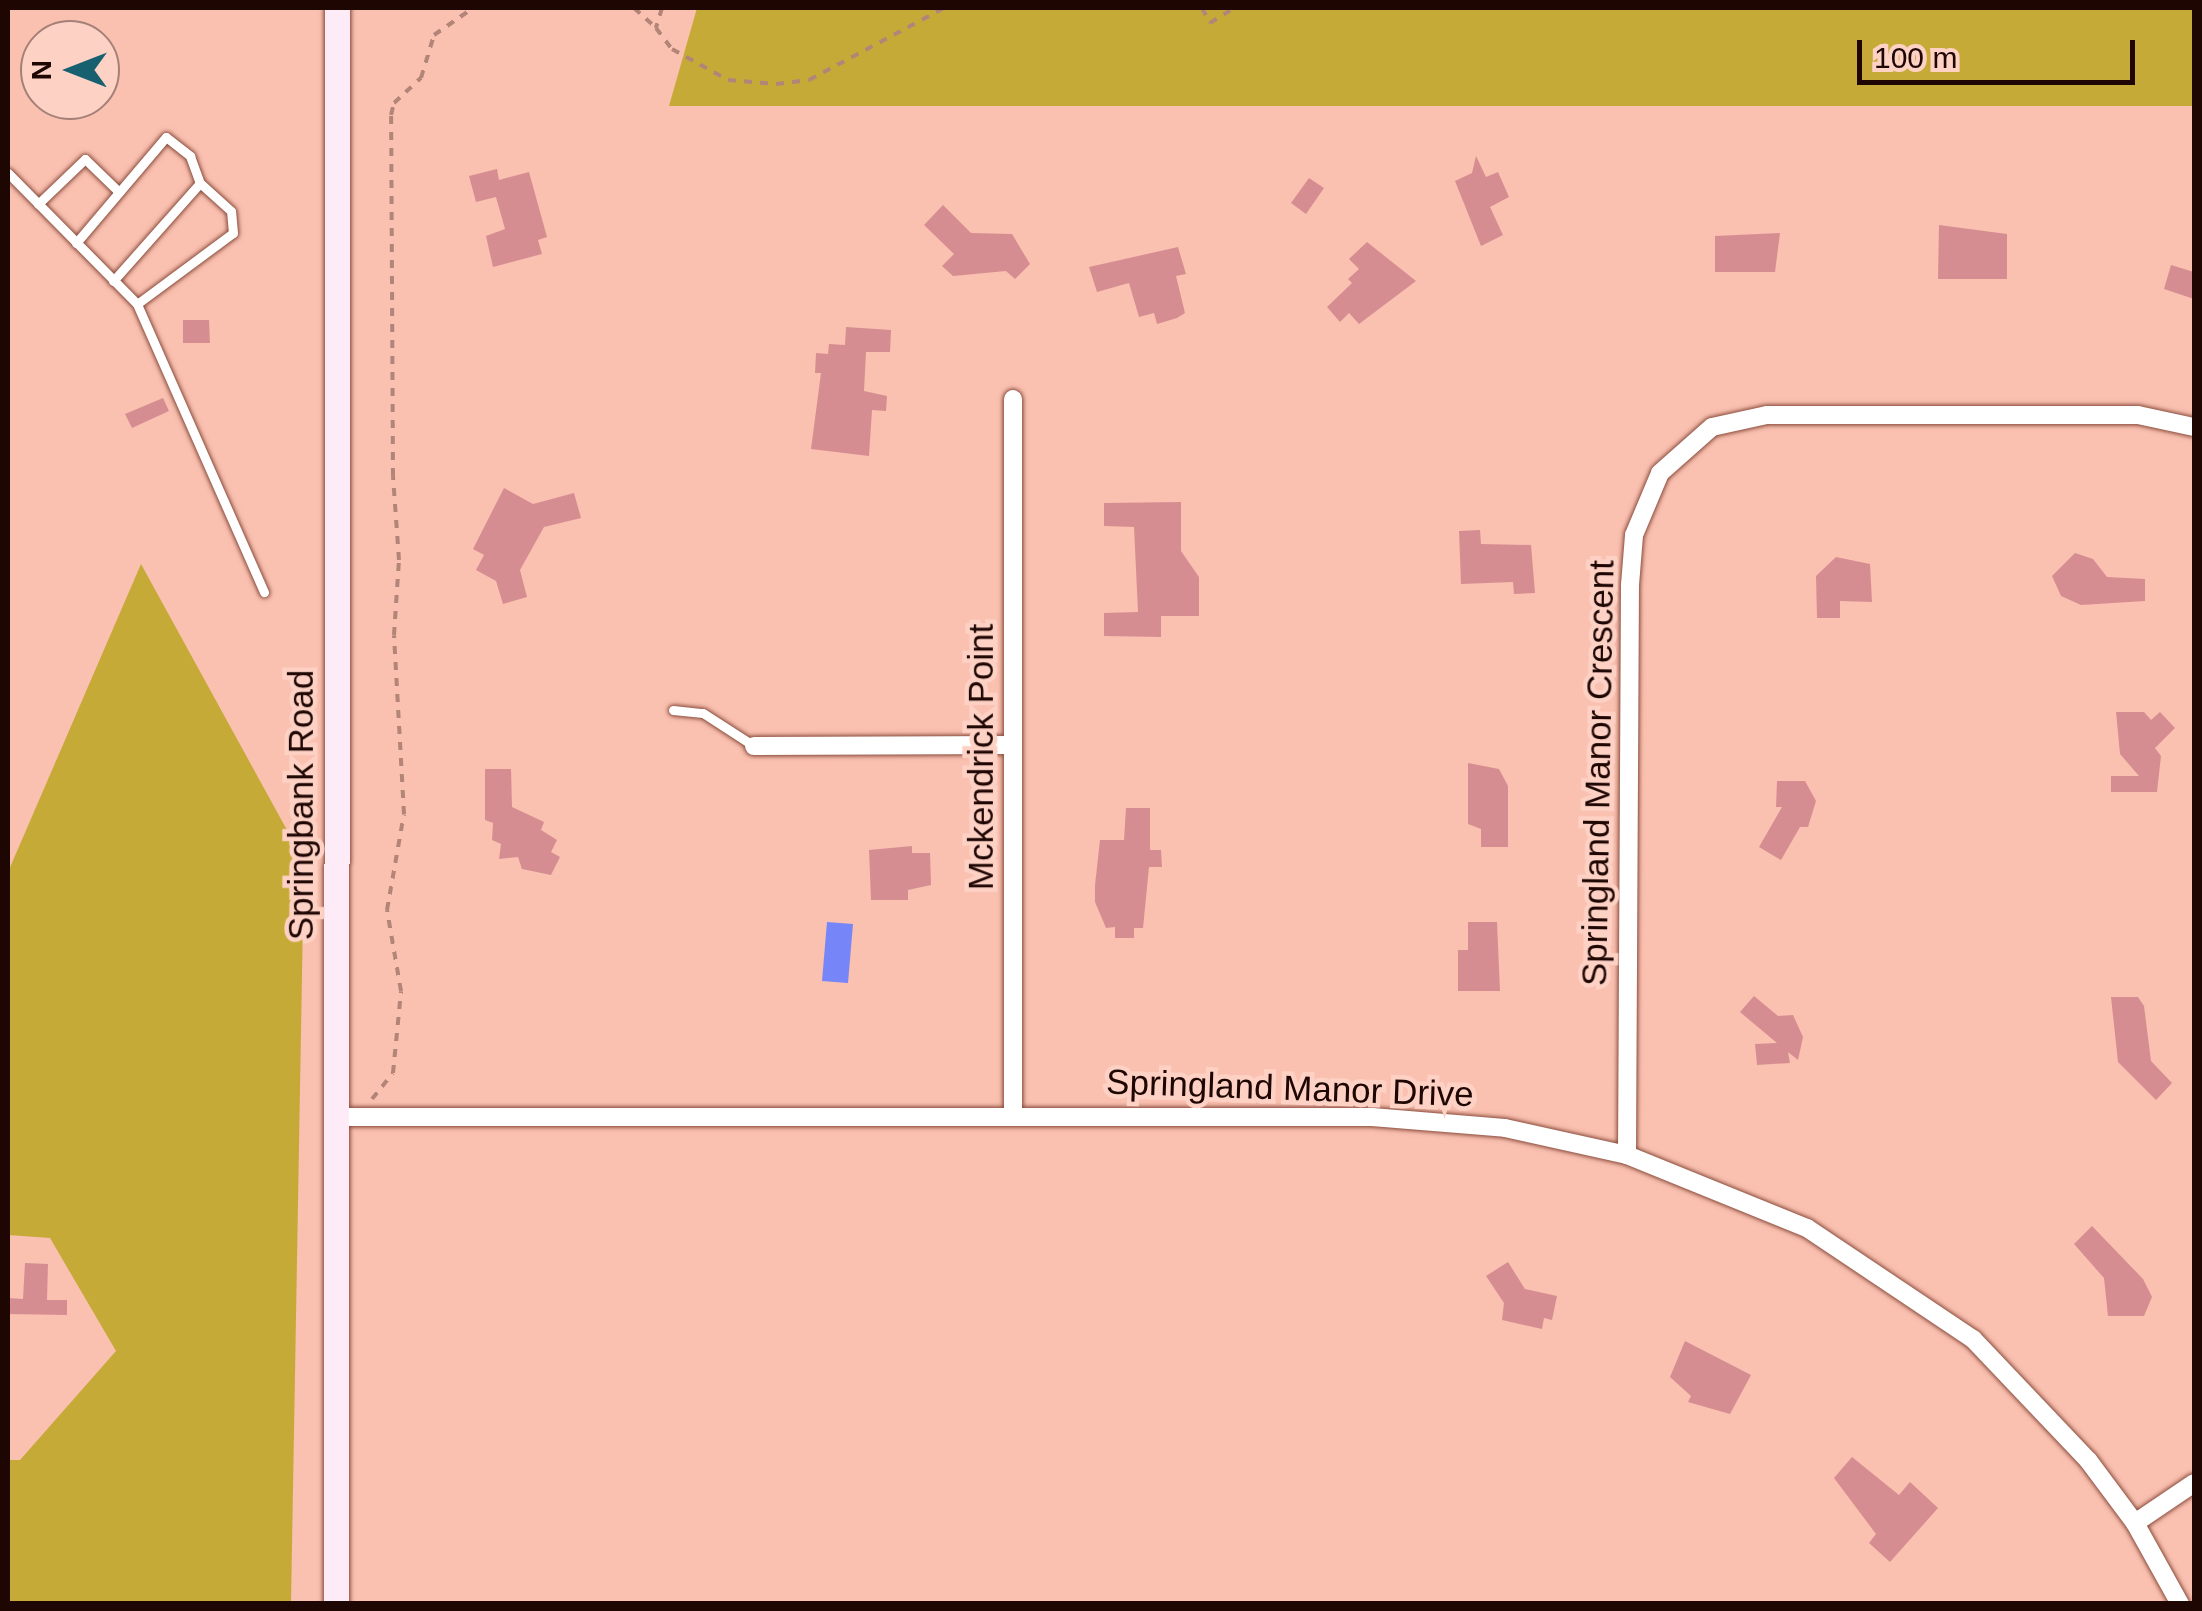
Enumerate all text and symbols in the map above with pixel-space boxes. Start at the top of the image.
north arrow [20,20,120,120]
scale bar [1862,20,2140,82]
text: 100 m [1874,41,1957,74]
text: N [26,60,57,80]
street label: Springland Manor Crescent [1573,560,1623,986]
street label: Mckendrick Point [960,624,1002,890]
street label: Springbank Road [280,670,322,940]
street label: Springland Manor Drive [1106,1061,1474,1115]

